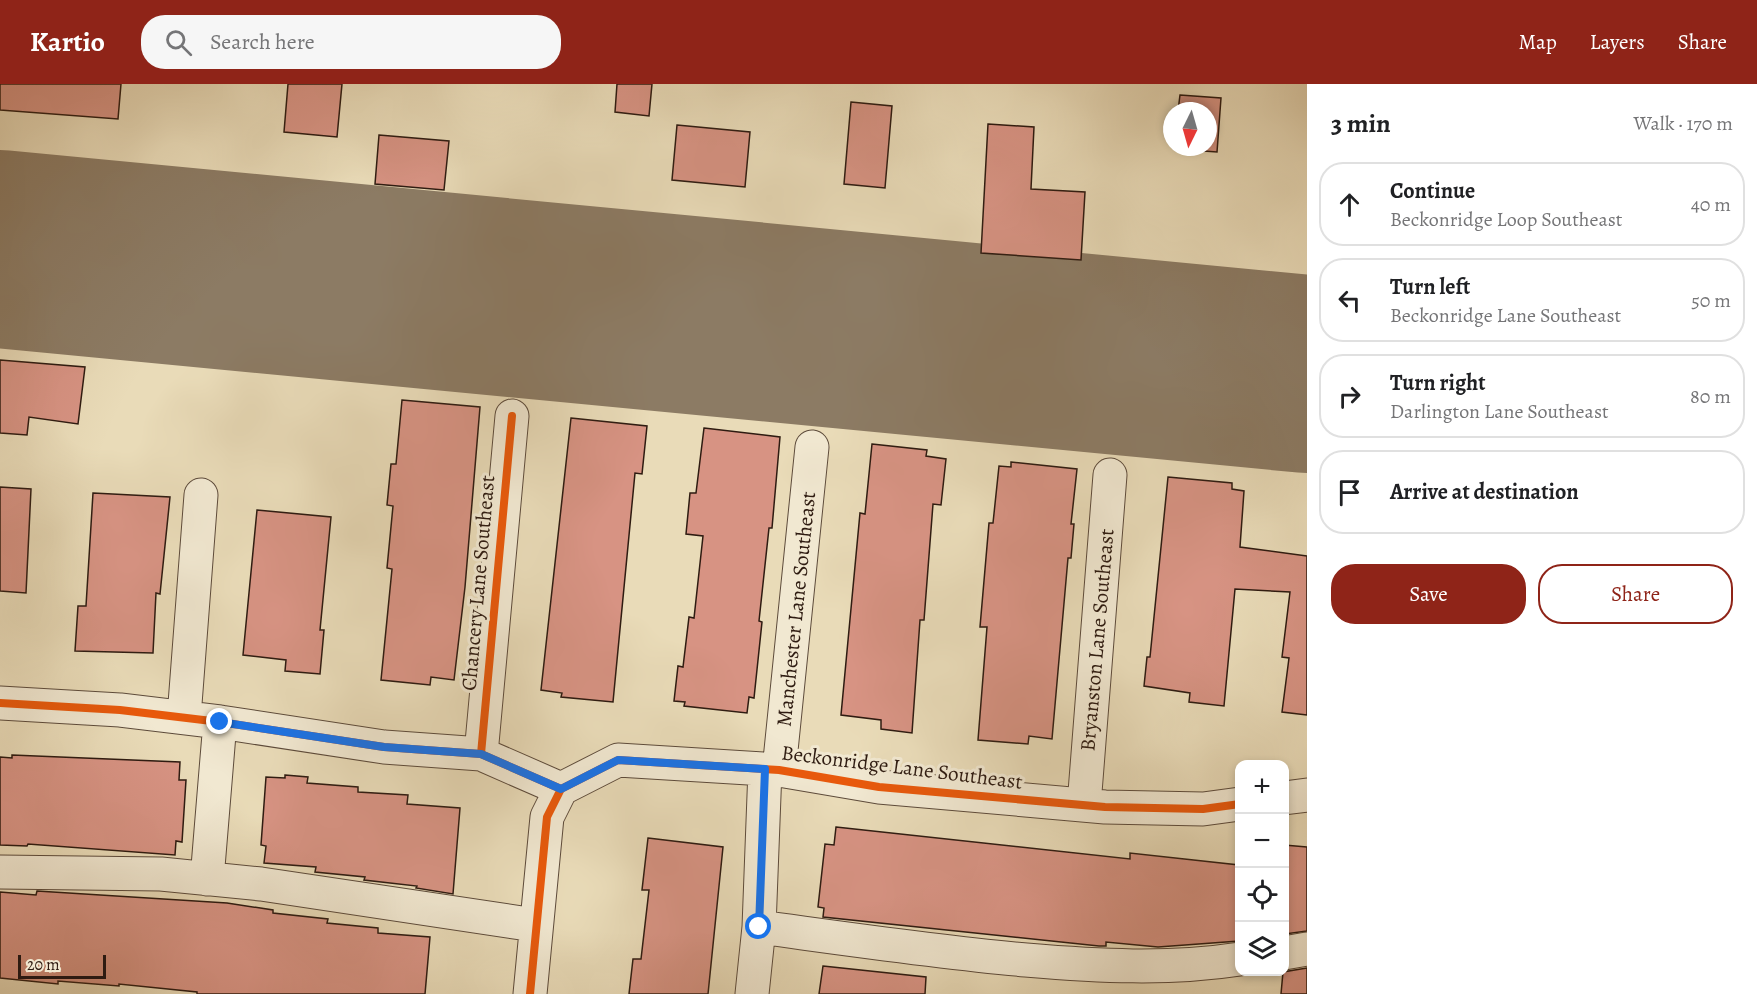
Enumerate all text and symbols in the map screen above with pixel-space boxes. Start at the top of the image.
search box [141,15,561,69]
text: Kartio [30,23,105,61]
icon: search [162,26,195,59]
text: Search here [210,27,315,57]
text: Map [1518,28,1557,56]
text: Layers [1590,28,1645,56]
text: Share [1678,28,1727,56]
north arrow [1163,102,1217,156]
text: 3 min [1331,106,1391,141]
text: Walk · 170 m [1633,110,1733,137]
text: Continue [1390,176,1475,206]
icon: ahead [1333,188,1366,221]
text: 40 m [1691,191,1731,218]
text: Beckonridge Loop Southeast [1390,206,1622,233]
text: Turn left [1390,272,1470,302]
icon: left [1333,284,1366,317]
text: 50 m [1691,287,1731,314]
text: Beckonridge Lane Southeast [1390,302,1621,329]
text: Turn right [1390,368,1486,398]
icon: right [1333,380,1366,413]
text: 80 m [1690,383,1731,410]
text: Darlington Lane Southeast [1390,398,1609,425]
street label: Chancery Lane Southeast [455,474,501,692]
icon: arrive [1333,476,1366,509]
text: Arrive at destination [1390,477,1579,507]
street label: Manchester Lane Southeast [770,490,822,728]
street label: Bryanston Lane Southeast [1073,528,1121,752]
button: Save [1331,564,1526,624]
button: Share [1538,564,1733,624]
route end [206,708,232,734]
street label: Beckonridge Lane Southeast [780,738,1024,796]
map controls [1235,760,1289,976]
button: + [1235,760,1289,814]
button: − [1235,814,1289,868]
button: locate [1235,868,1289,922]
route start [745,913,771,939]
button: layers [1235,922,1289,976]
scale bar [18,952,106,980]
text: 20 m [27,954,60,976]

